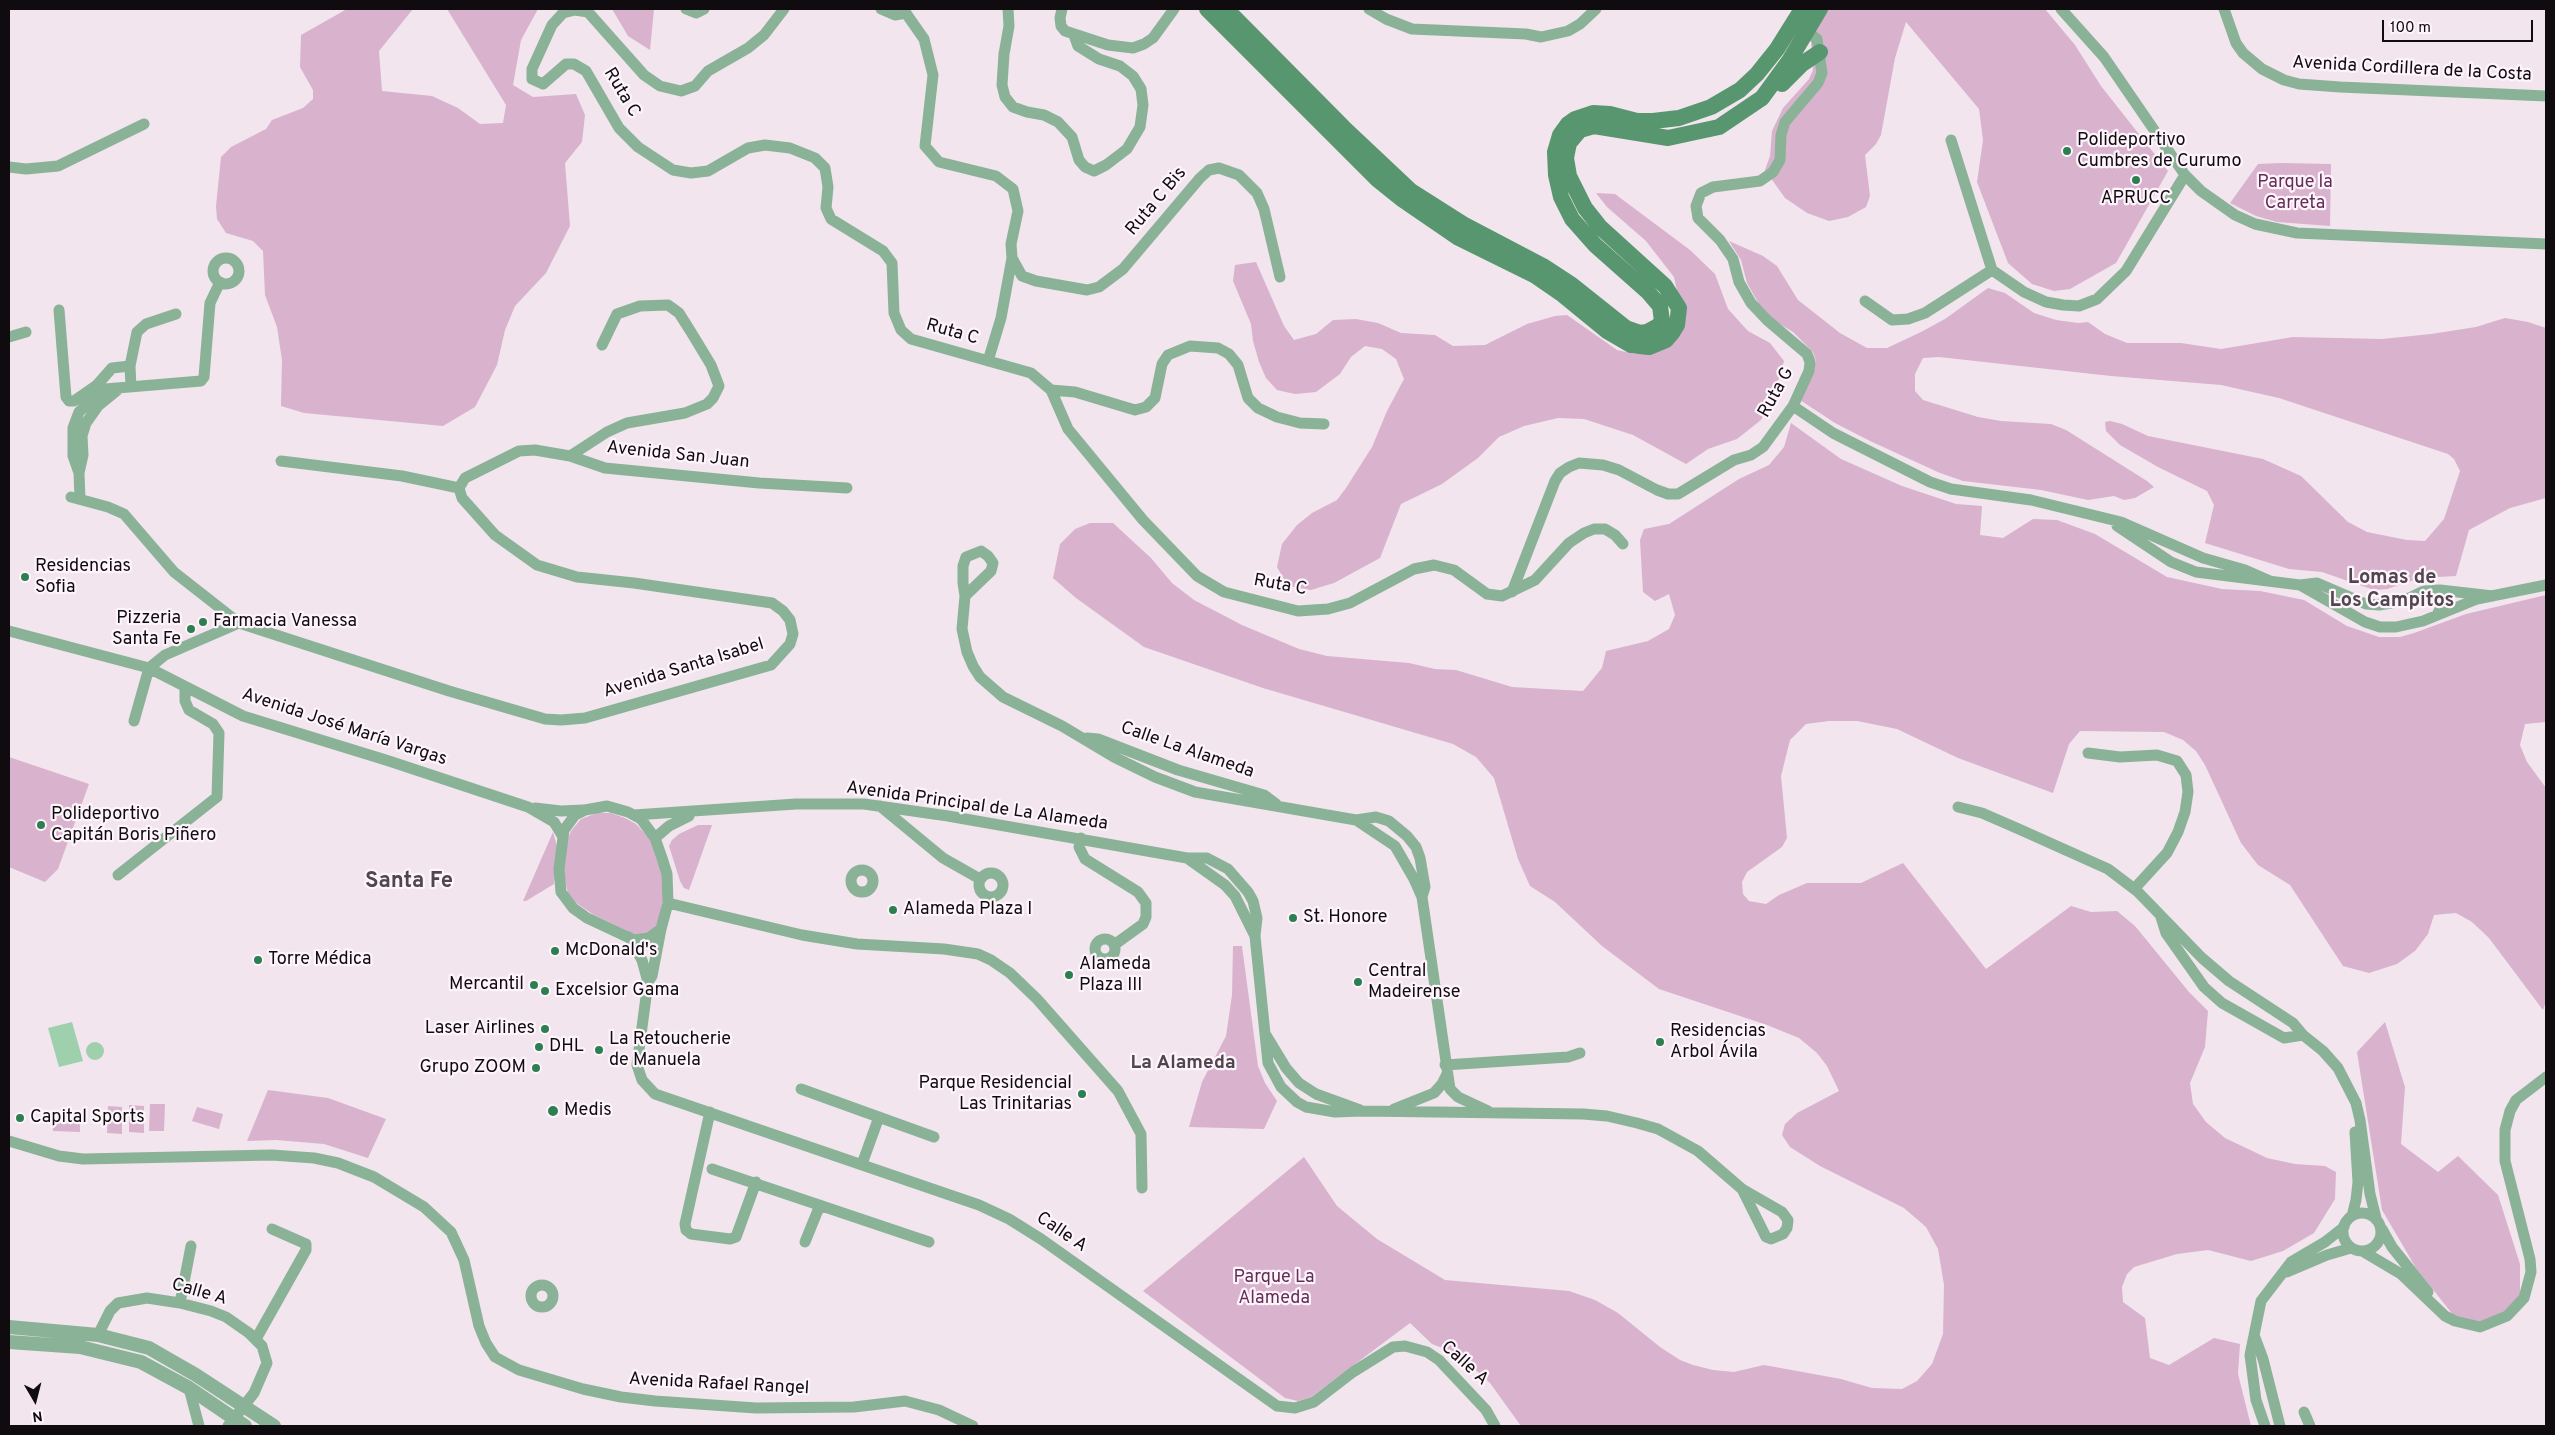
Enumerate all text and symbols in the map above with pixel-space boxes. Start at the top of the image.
scale bar [2385,10,2536,42]
text: 100 m [2390,19,2431,38]
street label: Avenida Cordillera de la Costa [2292,53,2532,87]
street label: Ruta C [598,64,644,122]
place label: Polideportivo Cumbres de Curumo [2077,130,2241,172]
marker: Polideportivo Cumbres de Curumo [2061,145,2073,157]
street label: Ruta C Bis [1122,163,1192,241]
park label: Parque la Carreta [2257,172,2333,214]
marker: APRUCC [2130,174,2142,186]
place label: APRUCC [2101,188,2171,210]
street label: Ruta C [923,315,981,351]
street label: Ruta G [1754,364,1800,422]
street label: Avenida San Juan [605,438,751,474]
place label: Residencias Sofia [35,556,131,598]
district label: Lomas de Los Campitos [2330,567,2454,614]
marker: Residencias Sofia [19,571,31,583]
street label: Ruta C [1252,571,1308,601]
place label: Pizzeria Santa Fe [112,608,181,650]
place label: Farmacia Vanessa [213,611,357,633]
marker: Farmacia Vanessa [197,616,209,628]
marker: Pizzeria Santa Fe [185,623,197,635]
street label: Avenida Santa Isabel [601,634,767,704]
street label: Avenida José María Vargas [239,685,449,771]
street label: Calle La Alameda [1117,718,1257,784]
street label: Avenida Principal de La Alameda [845,778,1109,836]
place label: Polideportivo Capitán Boris Piñero [51,804,216,846]
marker: Polideportivo Capitán Boris Piñero [35,819,47,831]
district label: Santa Fe [365,870,453,896]
place label: Alameda Plaza I [903,899,1032,921]
marker: Alameda Plaza I [887,904,899,916]
place label: St. Honore [1303,907,1388,929]
marker: St. Honore [1287,912,1299,924]
place label: McDonald's [565,940,657,962]
marker: McDonald's [549,945,561,957]
place label: Torre Médica [268,949,371,971]
marker: Torre Médica [252,954,264,966]
place label: Alameda Plaza III [1079,954,1151,996]
place label: Central Madeirense [1368,961,1461,1004]
marker: Alameda Plaza III [1063,969,1075,981]
place label: Mercantil [449,974,524,996]
marker: Central Madeirense [1352,976,1364,988]
marker: Mercantil [528,979,540,991]
place label: Excelsior Gama [555,980,679,1002]
marker: Excelsior Gama [539,985,551,997]
place label: Laser Airlines [425,1018,535,1040]
place label: Residencias Arbol Ávila [1670,1021,1766,1064]
marker: Laser Airlines [539,1023,551,1035]
place label: La Retoucherie de Manuela [609,1029,731,1072]
place label: DHL [549,1036,584,1058]
marker: Residencias Arbol Ávila [1654,1036,1666,1048]
marker: DHL [533,1041,545,1053]
marker: La Retoucherie de Manuela [593,1044,605,1056]
district label: La Alameda [1130,1053,1236,1075]
place label: Grupo ZOOM [419,1057,526,1079]
marker: Grupo ZOOM [530,1062,542,1074]
place label: Parque Residencial Las Trinitarias [918,1073,1072,1116]
marker: Parque Residencial Las Trinitarias [1076,1088,1088,1100]
place label: Medis [564,1100,612,1122]
marker: Medis [546,1104,560,1118]
place label: Capital Sports [30,1107,145,1129]
marker: Capital Sports [14,1112,26,1124]
street label: Calle A [1031,1208,1091,1258]
park label: Parque La Alameda [1234,1267,1314,1310]
street label: Calle A [169,1275,229,1311]
street label: Calle A [1436,1337,1492,1391]
street label: Avenida Rafael Rangel [628,1369,810,1401]
north arrow [10,1375,60,1425]
text: N [31,1406,43,1424]

